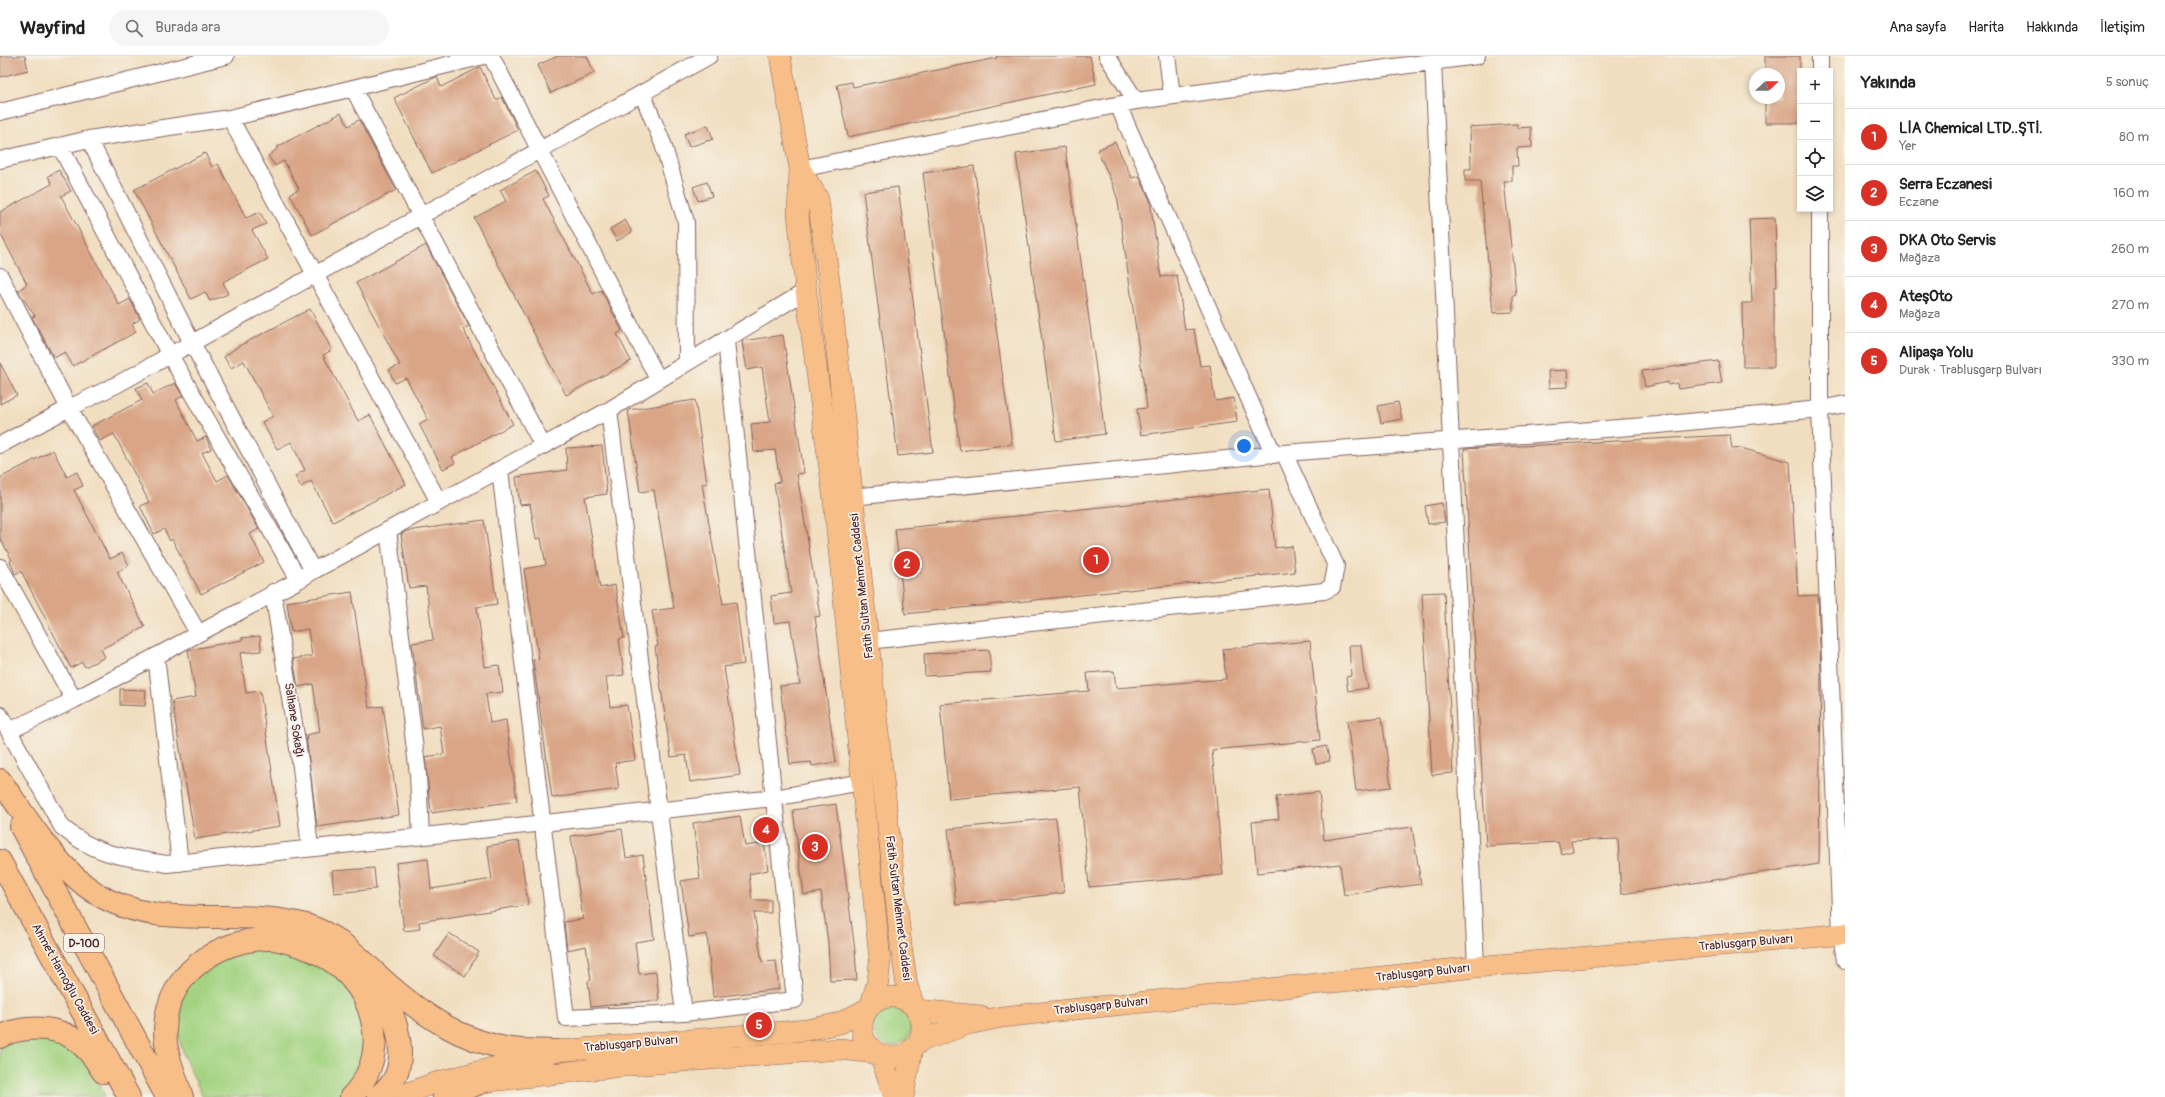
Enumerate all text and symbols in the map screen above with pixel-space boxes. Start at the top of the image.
search box [109,10,389,46]
text: Wayfind [20,16,85,40]
icon: search [123,17,145,39]
text: Burada ara [155,18,221,37]
text: Ana sayfa [1889,19,1946,36]
text: Harita [1968,19,2004,36]
text: Hakkında [2026,19,2078,36]
text: İletişim [2100,19,2145,36]
north arrow [1749,68,1785,104]
map controls [1797,68,1833,212]
button: + [1797,68,1833,104]
text: Yakında [1861,72,1916,93]
text: 5 sonuç [2106,74,2149,90]
button: − [1797,104,1833,140]
text: LİA Chemical LTD..ŞTİ. [1899,119,2043,138]
text: 1 [1871,129,1877,145]
text: 80 m [2119,129,2149,145]
text: Yer [1899,138,1916,154]
button: locate [1797,140,1833,176]
text: Serra Eczanesi [1899,175,1992,194]
button: layers [1797,176,1833,212]
text: 2 [1870,185,1878,201]
text: 160 m [2113,185,2149,201]
text: Eczane [1899,194,1939,210]
text: DKA Oto Servis [1899,231,1996,250]
text: 3 [1870,241,1878,257]
text: 260 m [2111,241,2149,257]
text: Mağaza [1899,250,1940,266]
text: AteşOto [1899,287,1953,306]
text: 4 [1870,297,1878,313]
text: 270 m [2112,297,2149,313]
text: Mağaza [1899,306,1940,322]
text: Alipaşa Yolu [1899,343,1973,362]
text: 5 [1870,353,1878,369]
text: 330 m [2111,353,2149,369]
text: Durak · Trablusgarp Bulvarı [1899,362,2042,378]
your location [1234,436,1254,456]
street label: Fatih Sultan Mehmet Caddesi [847,512,877,659]
pin: 1 [1083,545,1109,575]
pin: 2 [894,549,920,579]
street label: Salhane Sokağı [281,682,307,758]
pin: 4 [753,815,779,845]
pin: 3 [802,832,828,862]
street label: Fatih Sultan Mehmet Caddesi [882,835,914,982]
street label: Ahmet Hamoğlu Caddesi [28,921,102,1037]
street label: Trablusgarp Bulvarı [1698,931,1794,955]
road number: D-100 [64,934,104,952]
street label: Trablusgarp Bulvarı [1375,961,1471,985]
street label: Trablusgarp Bulvarı [1053,994,1149,1018]
pin: 5 [746,1010,772,1040]
street label: Trablusgarp Bulvarı [583,1032,679,1056]

